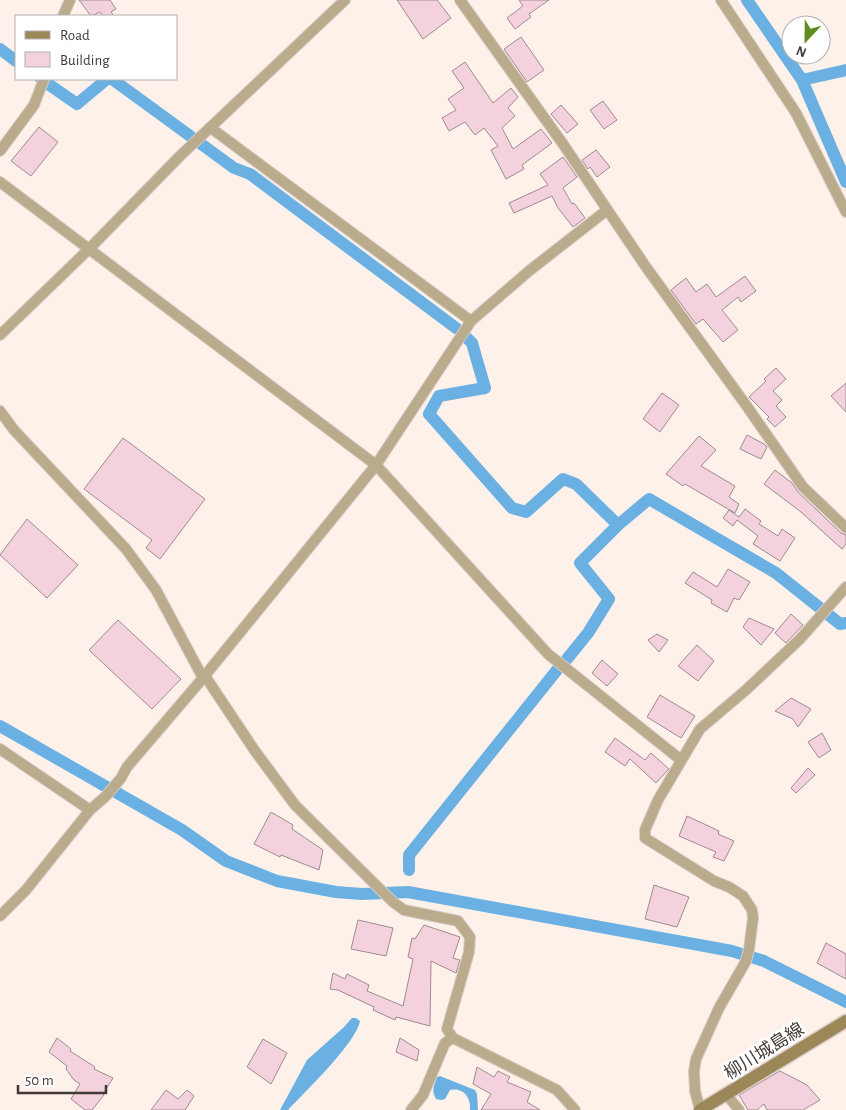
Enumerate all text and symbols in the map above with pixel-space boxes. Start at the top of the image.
legend [15,15,178,80]
north arrow [781,15,831,65]
text: Road [60,28,90,43]
text: N [794,43,809,59]
text: Building [60,53,110,68]
street label: 柳川城島線 [721,1019,807,1083]
scale bar [18,1062,105,1094]
text: 50 m [25,1073,54,1088]

